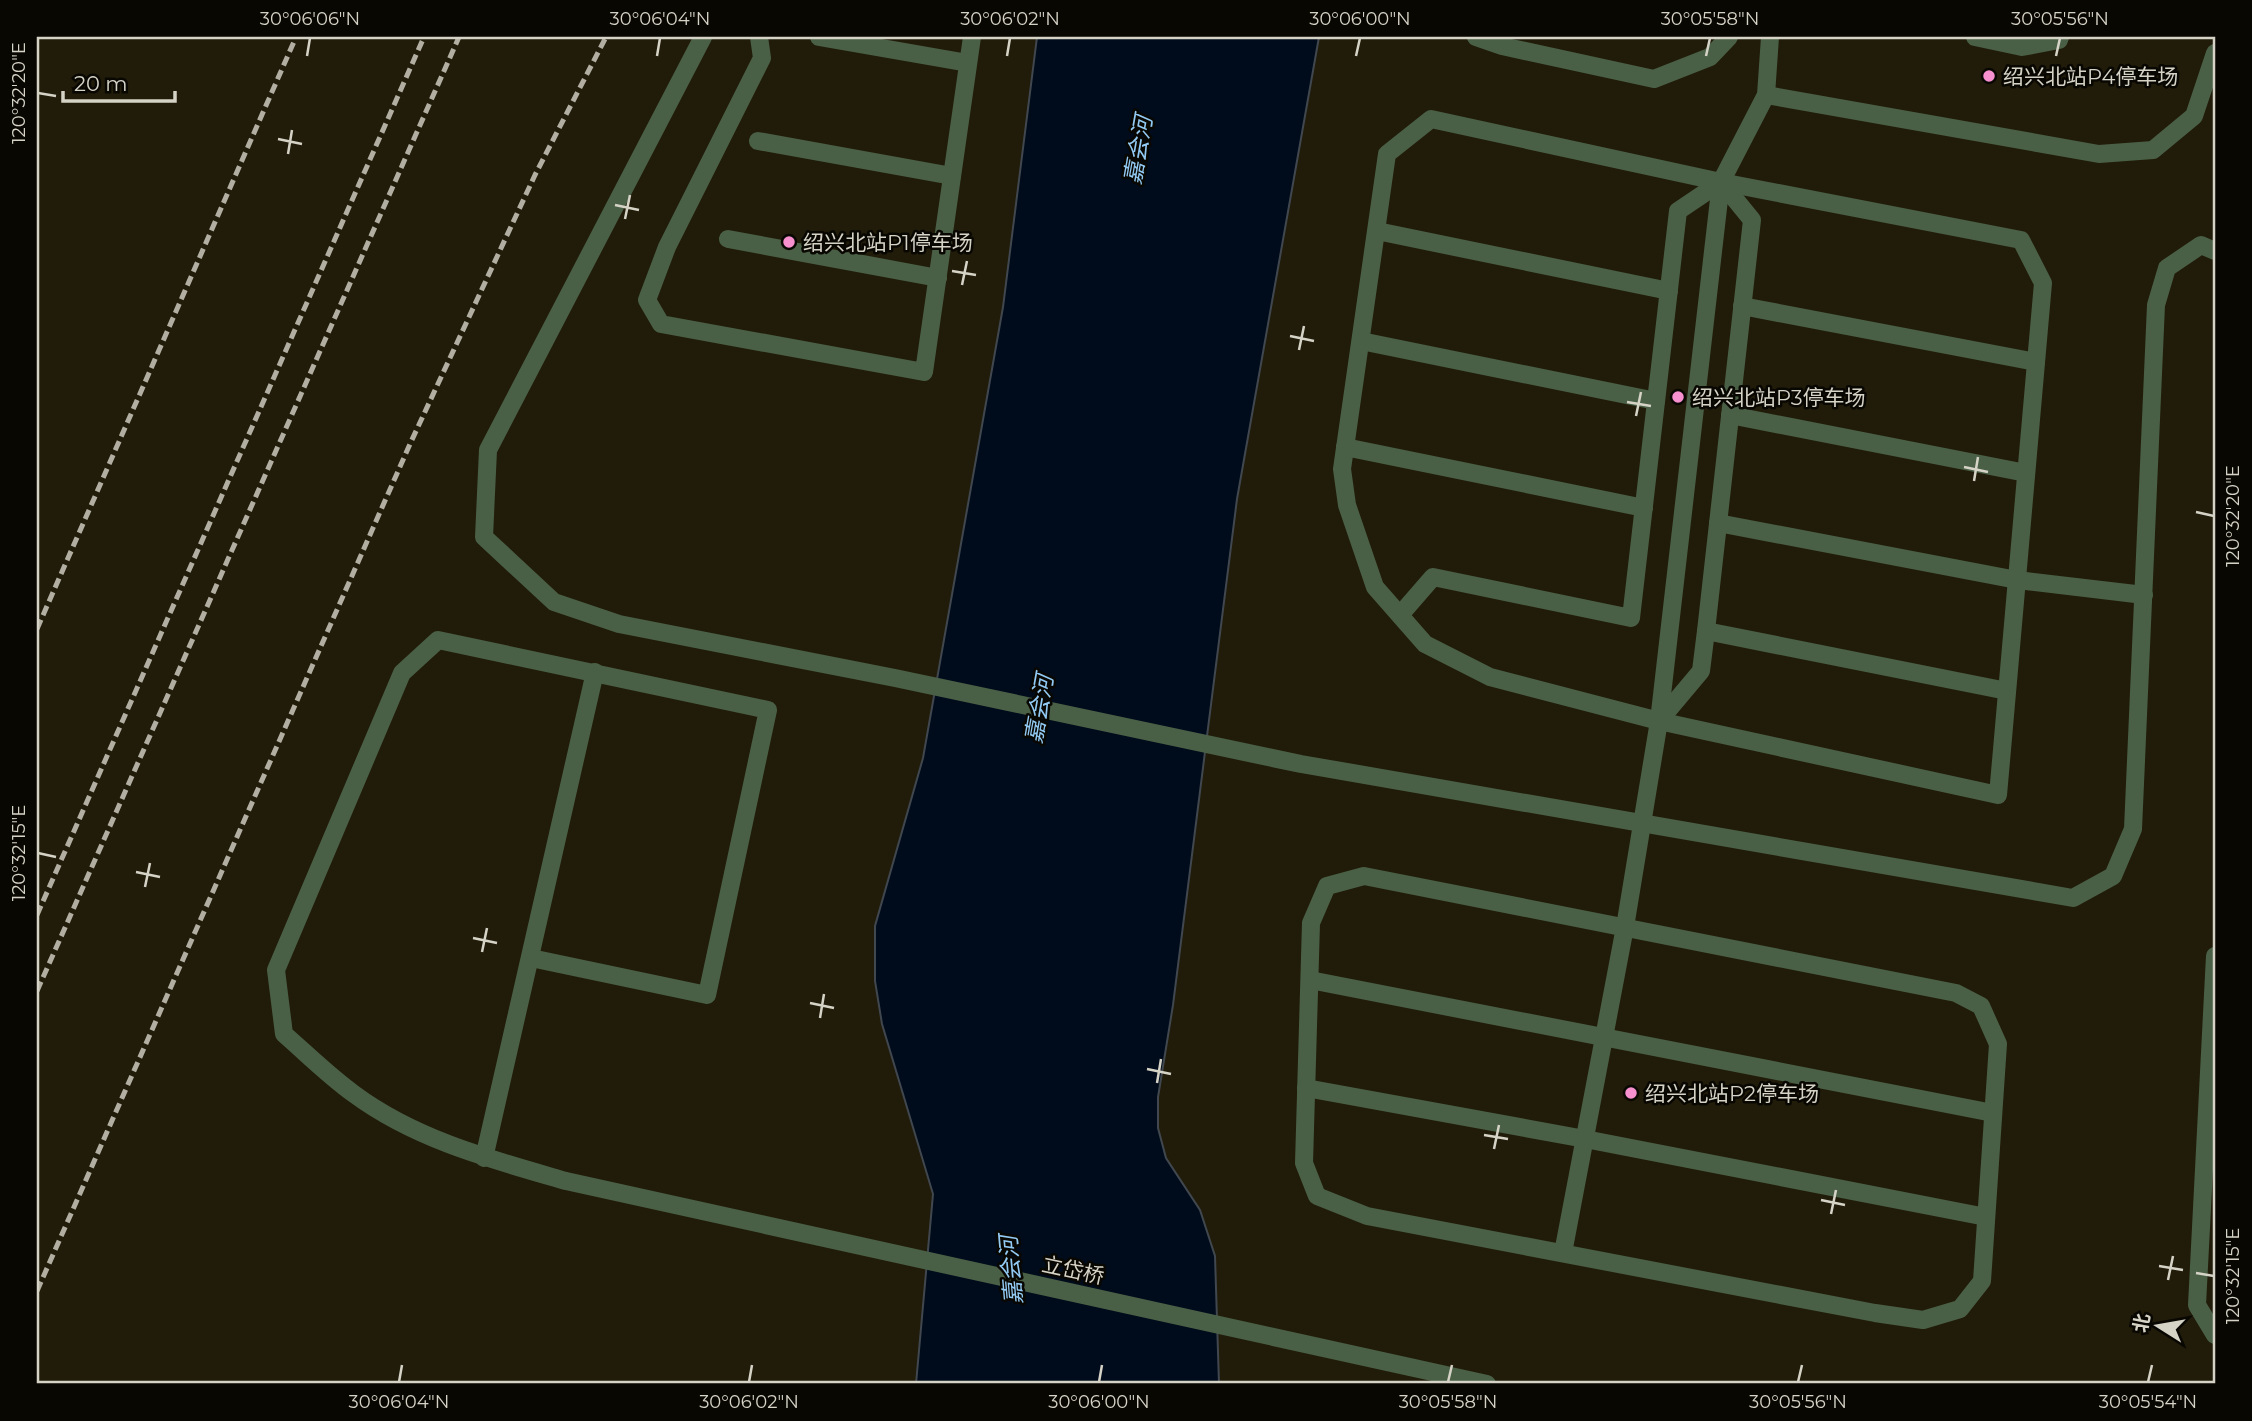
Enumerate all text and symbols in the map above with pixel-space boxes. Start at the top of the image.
text: 30°06'06"N [260,8,360,30]
text: 30°06'04"N [610,8,710,30]
text: 30°06'02"N [960,8,1060,30]
text: 30°06'00"N [1309,8,1411,30]
text: 30°05'58"N [1661,8,1759,30]
text: 30°05'56"N [2011,8,2109,30]
text: 120°32'20"E [8,42,30,144]
scale bar [63,60,175,104]
place label: 绍兴北站P4停车场 [2003,64,2178,89]
marker: 绍兴北站P4停车场 [1981,68,1997,84]
text: 20 m [74,71,128,96]
water label: 嘉会河 [1118,110,1158,186]
place label: 绍兴北站P1停车场 [803,230,973,255]
marker: 绍兴北站P1停车场 [781,234,797,250]
place label: 绍兴北站P3停车场 [1692,385,1866,410]
marker: 绍兴北站P3停车场 [1670,389,1686,405]
text: 120°32'20"E [2222,465,2244,567]
water label: 嘉会河 [1019,669,1059,745]
text: 120°32'15"E [8,805,30,901]
place label: 绍兴北站P2停车场 [1645,1081,1819,1106]
marker: 绍兴北站P2停车场 [1623,1085,1639,1101]
text: 120°32'15"E [2222,1228,2244,1324]
water label: 嘉会河 [994,1230,1028,1306]
street label: 立岱桥 [1040,1251,1106,1289]
north arrow [2122,1292,2192,1362]
text: 北 [2129,1311,2155,1334]
text: 30°06'04"N [349,1391,449,1413]
text: 30°06'02"N [699,1391,799,1413]
text: 30°06'00"N [1048,1391,1150,1413]
text: 30°05'58"N [1399,1391,1497,1413]
text: 30°05'56"N [1749,1391,1847,1413]
text: 30°05'54"N [2099,1391,2197,1413]

